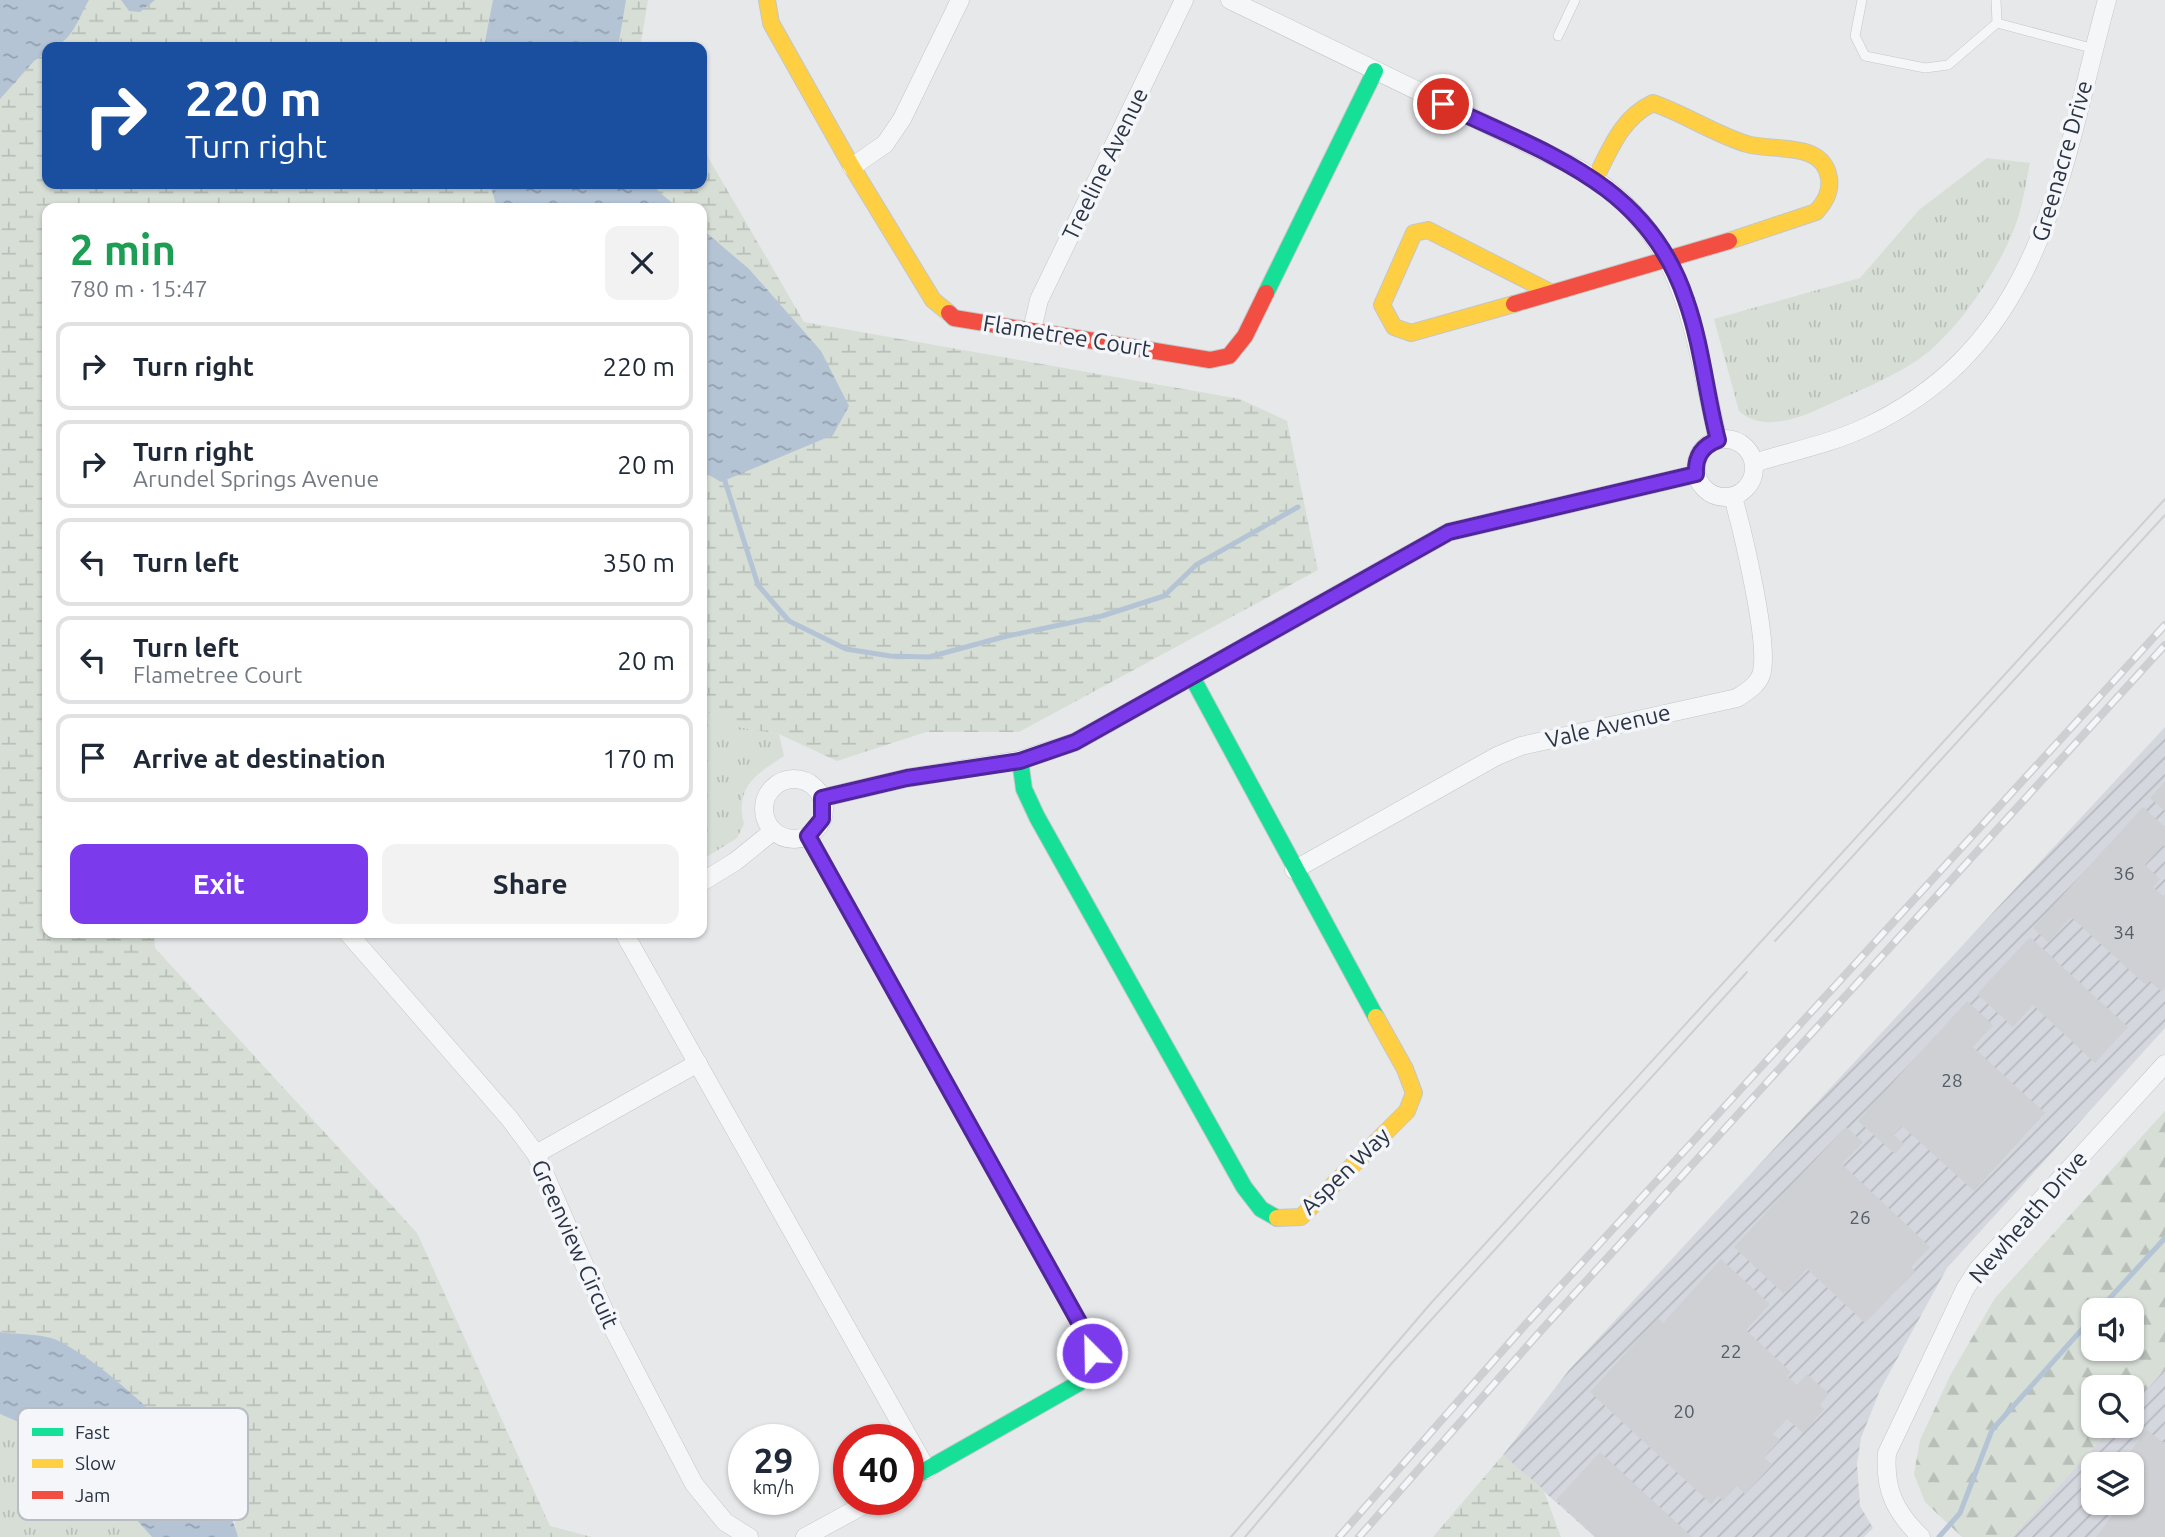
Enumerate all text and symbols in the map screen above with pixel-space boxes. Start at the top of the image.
icon: right [70,70,161,161]
text: 220 m [185,70,322,125]
pin [1413,74,1473,134]
street label: Greenacre Drive [2027,78,2096,244]
street label: Treeline Avenue [1057,84,1152,244]
icon: arrive [1424,85,1462,123]
text: Turn right [185,128,327,164]
text: 2 min [70,226,176,273]
button: close [605,226,679,300]
text: 780 m · 15:47 [70,276,208,301]
street label: Flametree Court [981,310,1153,361]
icon: right [74,347,112,385]
text: Turn right [133,352,254,381]
text: 220 m [603,352,675,381]
text: Turn right [133,437,254,466]
icon: right [74,445,112,483]
text: 20 m [617,450,675,479]
text: Arundel Springs Avenue [133,466,379,491]
icon: left [74,543,112,581]
text: Turn left [133,548,239,577]
text: 350 m [603,548,675,577]
text: Turn left [133,633,239,662]
icon: left [74,641,112,679]
text: 20 m [617,646,675,675]
text: Flametree Court [133,662,302,687]
street label: Vale Avenue [1543,699,1673,752]
icon: arrive [74,739,112,777]
text: Arrive at destination [133,744,386,773]
text: 170 m [603,744,675,773]
button: Exit [70,844,368,924]
button: Share [382,844,679,924]
house number: 36 [2113,862,2135,884]
house number: 34 [2113,921,2135,943]
house number: 28 [1941,1069,1963,1091]
street label: Aspen Way [1295,1122,1394,1219]
street label: Newheath Drive [1964,1146,2092,1288]
street label: Greenview Circuit [527,1156,624,1332]
house number: 26 [1849,1206,1871,1228]
map controls [2081,1298,2144,1515]
button: sound [2081,1298,2144,1361]
position arrow [1055,1316,1129,1390]
house number: 22 [1720,1340,1742,1362]
button: search [2081,1375,2144,1438]
house number: 20 [1673,1400,1695,1422]
legend [18,1408,248,1520]
text: Fast [75,1421,110,1443]
speed limit sign: 40 [833,1424,924,1515]
text: 29 [754,1440,793,1480]
text: Slow [75,1452,116,1474]
button: layers [2081,1452,2144,1515]
text: km/h [753,1477,794,1497]
text: Jam [75,1484,111,1506]

